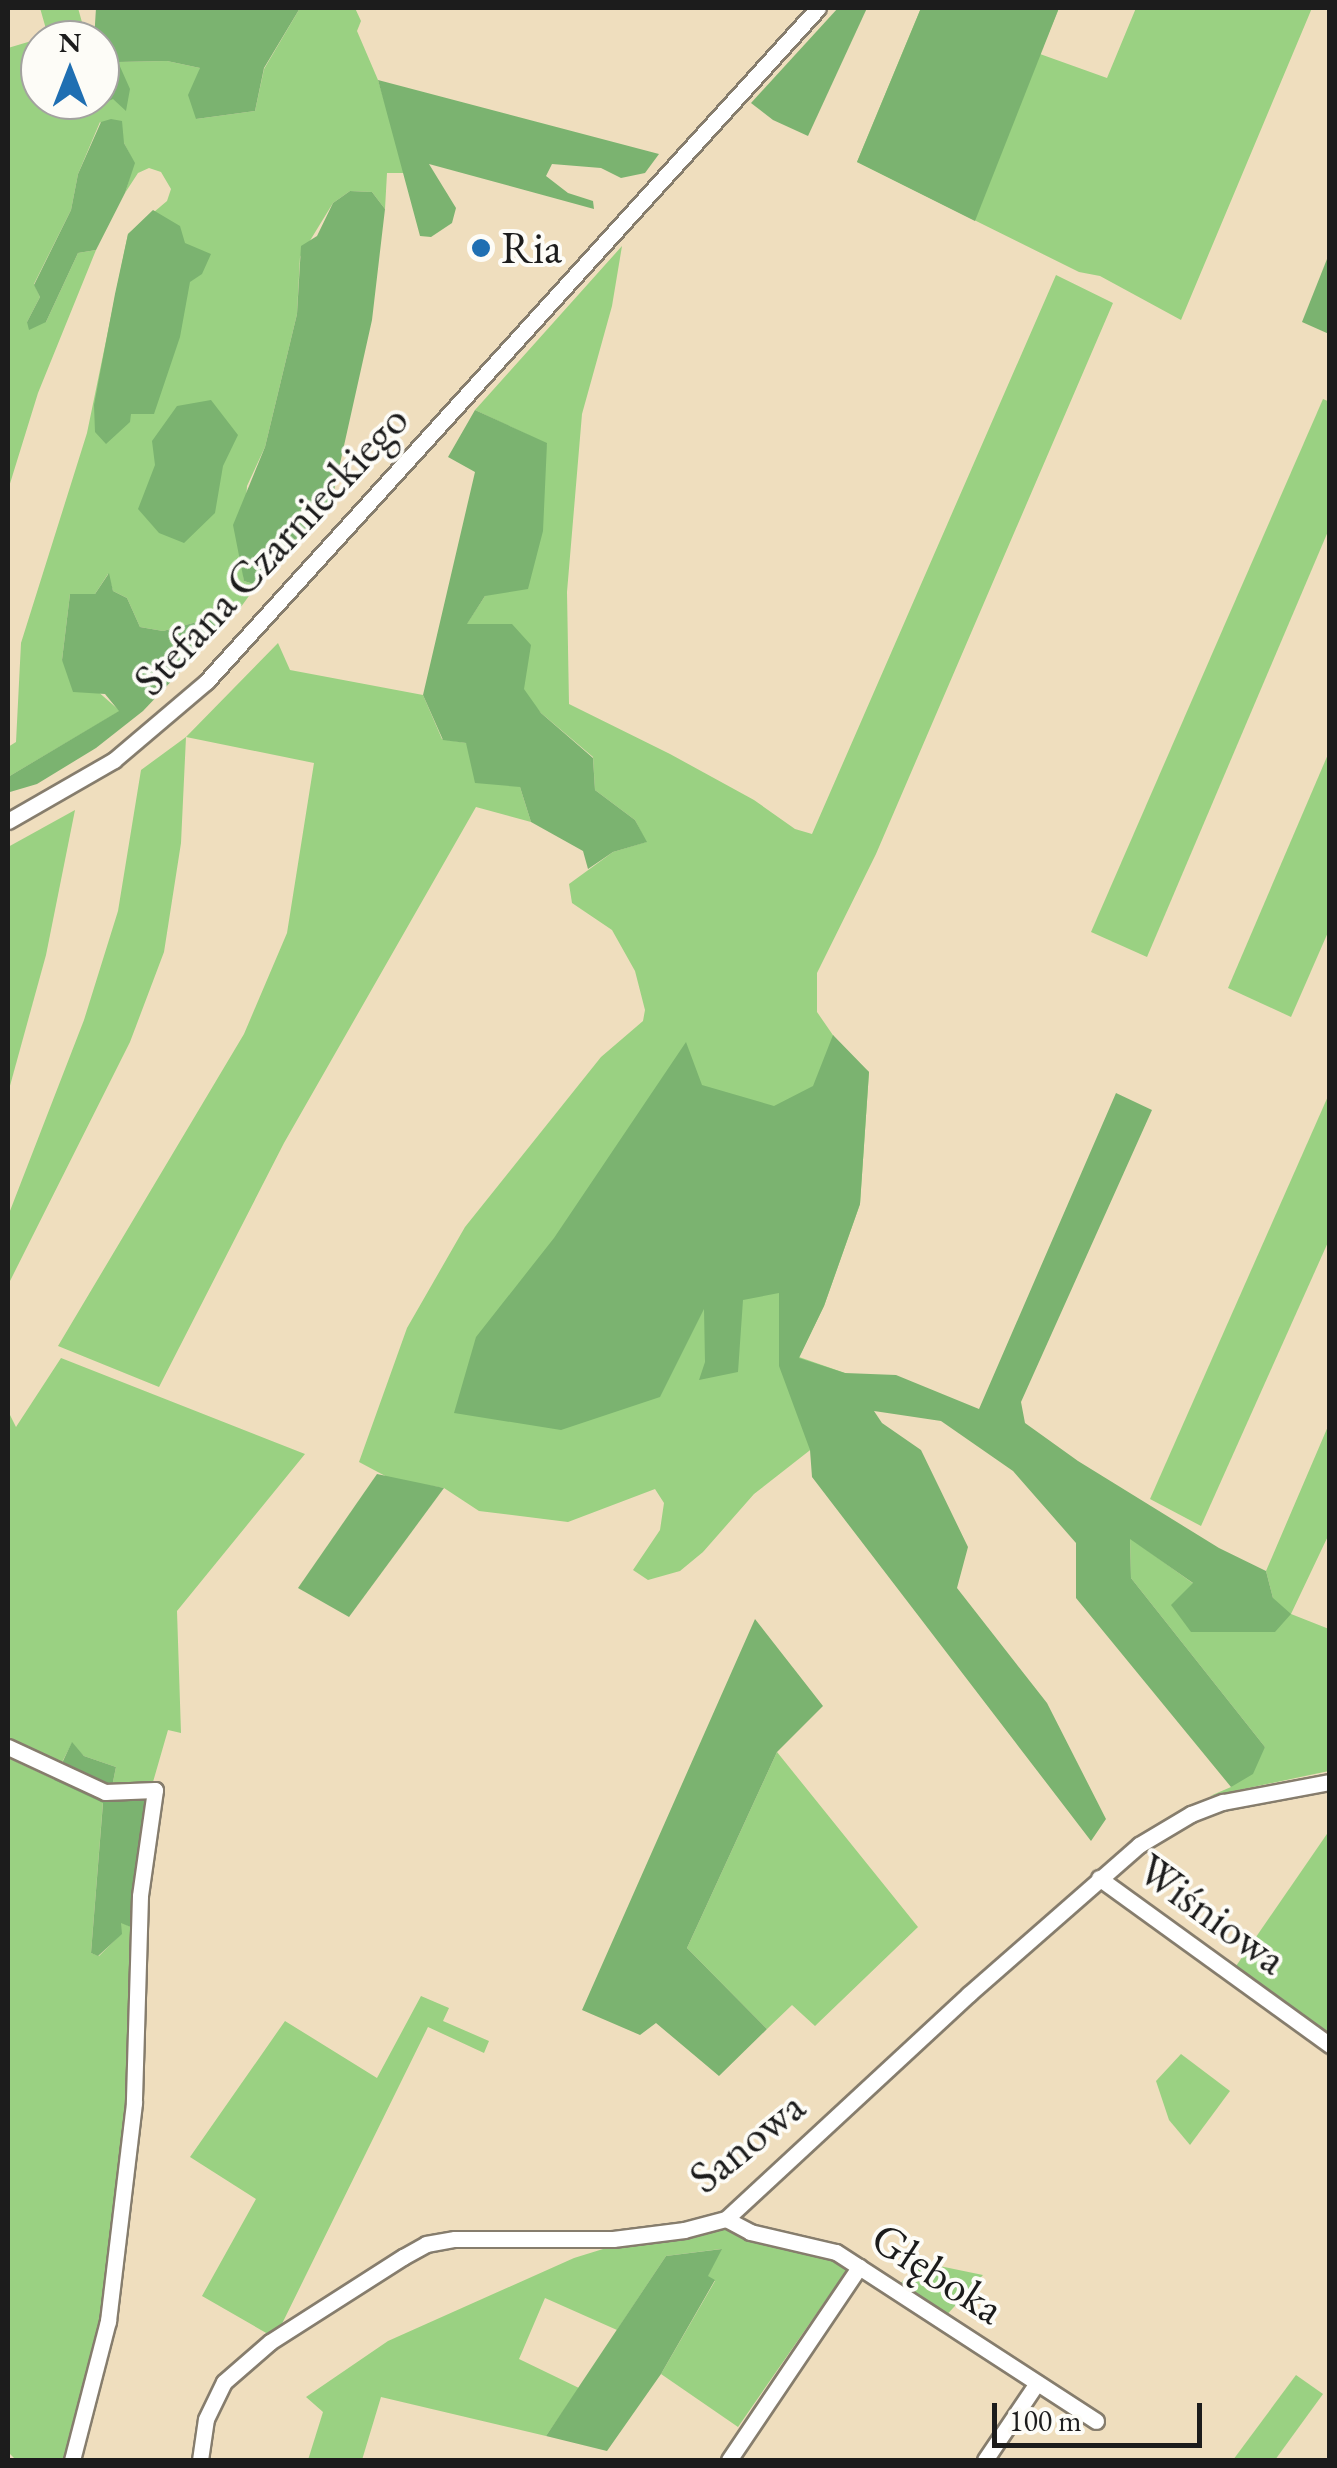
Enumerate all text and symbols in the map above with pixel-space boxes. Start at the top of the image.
north arrow [20,20,120,120]
text: N [59,24,81,60]
place label: Ria [501,221,562,275]
marker: Ria [470,237,492,259]
street label: Stefana Czarnieckiego [122,393,420,707]
street label: Wiśniowa [1127,1842,1297,1986]
street label: Sanowa [679,2079,815,2205]
street label: Głęboka [862,2210,1014,2336]
scale bar [997,2383,1207,2445]
text: 100 m [1009,2401,1082,2440]

